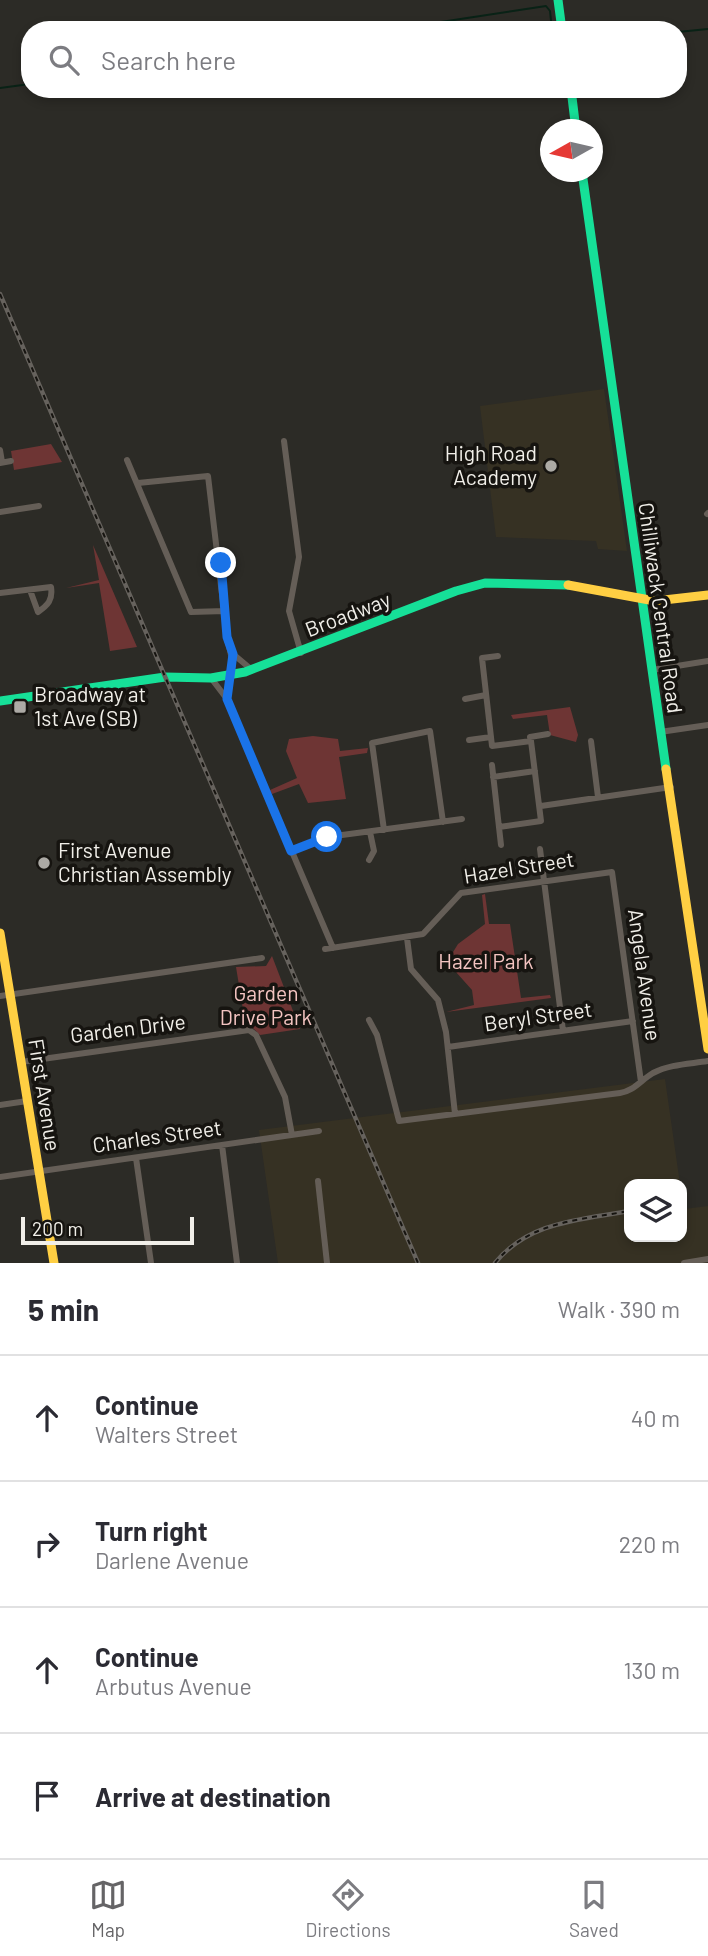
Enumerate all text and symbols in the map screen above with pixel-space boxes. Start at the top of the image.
search box [21,21,687,98]
icon: search [45,41,83,79]
text: Search here [101,44,236,75]
north arrow [540,119,603,182]
place label: High Road Academy [445,440,537,489]
marker: High Road Academy [543,458,559,474]
street label: Chilliwack Central Road [634,501,689,715]
route end [205,547,236,578]
street label: Broadway [301,586,394,641]
place label: Broadway at 1st Ave (SB) [34,681,146,730]
marker: Broadway at 1st Ave (SB) [12,699,28,715]
route start [311,821,342,852]
place label: First Avenue Christian Assembly [58,837,232,886]
street label: Hazel Street [462,845,576,888]
marker: First Avenue Christian Assembly [36,855,52,871]
street label: Angela Avenue [624,907,667,1042]
park label: Hazel Park [438,948,534,973]
park label: Garden Drive Park [220,980,312,1029]
street label: Beryl Street [482,996,593,1035]
street label: Garden Drive [69,1008,187,1047]
street label: First Avenue [24,1037,67,1153]
street label: Charles Street [91,1114,223,1157]
map controls [624,1179,687,1242]
button: layers [624,1179,687,1242]
scale bar [21,1214,194,1246]
text: 200 m [32,1217,83,1240]
text: 5 min [28,1291,99,1327]
text: Walk · 390 m [558,1295,680,1323]
text: Continue [95,1389,199,1420]
icon: ahead [28,1399,66,1437]
text: 40 m [631,1404,680,1432]
text: Walters Street [95,1420,238,1448]
text: Turn right [95,1515,208,1546]
icon: right [28,1525,66,1563]
text: 220 m [619,1530,680,1558]
text: Darlene Avenue [95,1546,249,1574]
text: Continue [95,1641,199,1672]
icon: ahead [28,1651,66,1689]
text: 130 m [623,1656,680,1684]
text: Arbutus Avenue [95,1672,252,1700]
icon: arrive [28,1777,66,1815]
text: Arrive at destination [95,1781,331,1812]
tab: Map [89,1876,127,1941]
tab: Directions [306,1876,391,1941]
tab: Saved [569,1876,619,1941]

